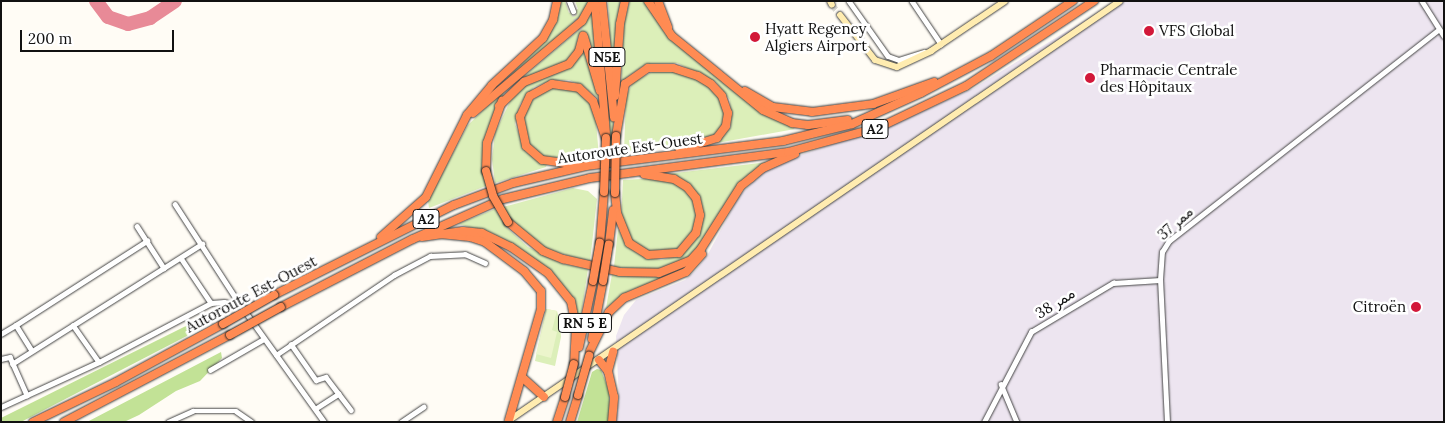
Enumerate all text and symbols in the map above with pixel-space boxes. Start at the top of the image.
place label: Hyatt Regency Algiers Airport [765,19,867,54]
scale bar [22,20,176,52]
place label: VFS Global [1159,22,1234,40]
marker: VFS Global [1143,25,1155,37]
text: 200 m [28,29,72,48]
marker: Hyatt Regency Algiers Airport [749,31,761,43]
road number: N5E [588,46,626,68]
place label: Pharmacie Centrale des Hôpitaux [1100,60,1237,95]
marker: Pharmacie Centrale des Hôpitaux [1084,72,1096,84]
road number: A2 [861,118,889,140]
street label: Autoroute Est-Ouest [556,129,704,167]
street label: ممر 37 [1154,203,1196,243]
road number: A2 [412,208,440,230]
street label: Autoroute Est-Ouest [182,252,320,336]
street label: ممر 38 [1032,284,1078,322]
place label: Citroën [1353,298,1406,316]
marker: Citroën [1410,301,1422,313]
road number: RN 5 E [558,312,612,334]

